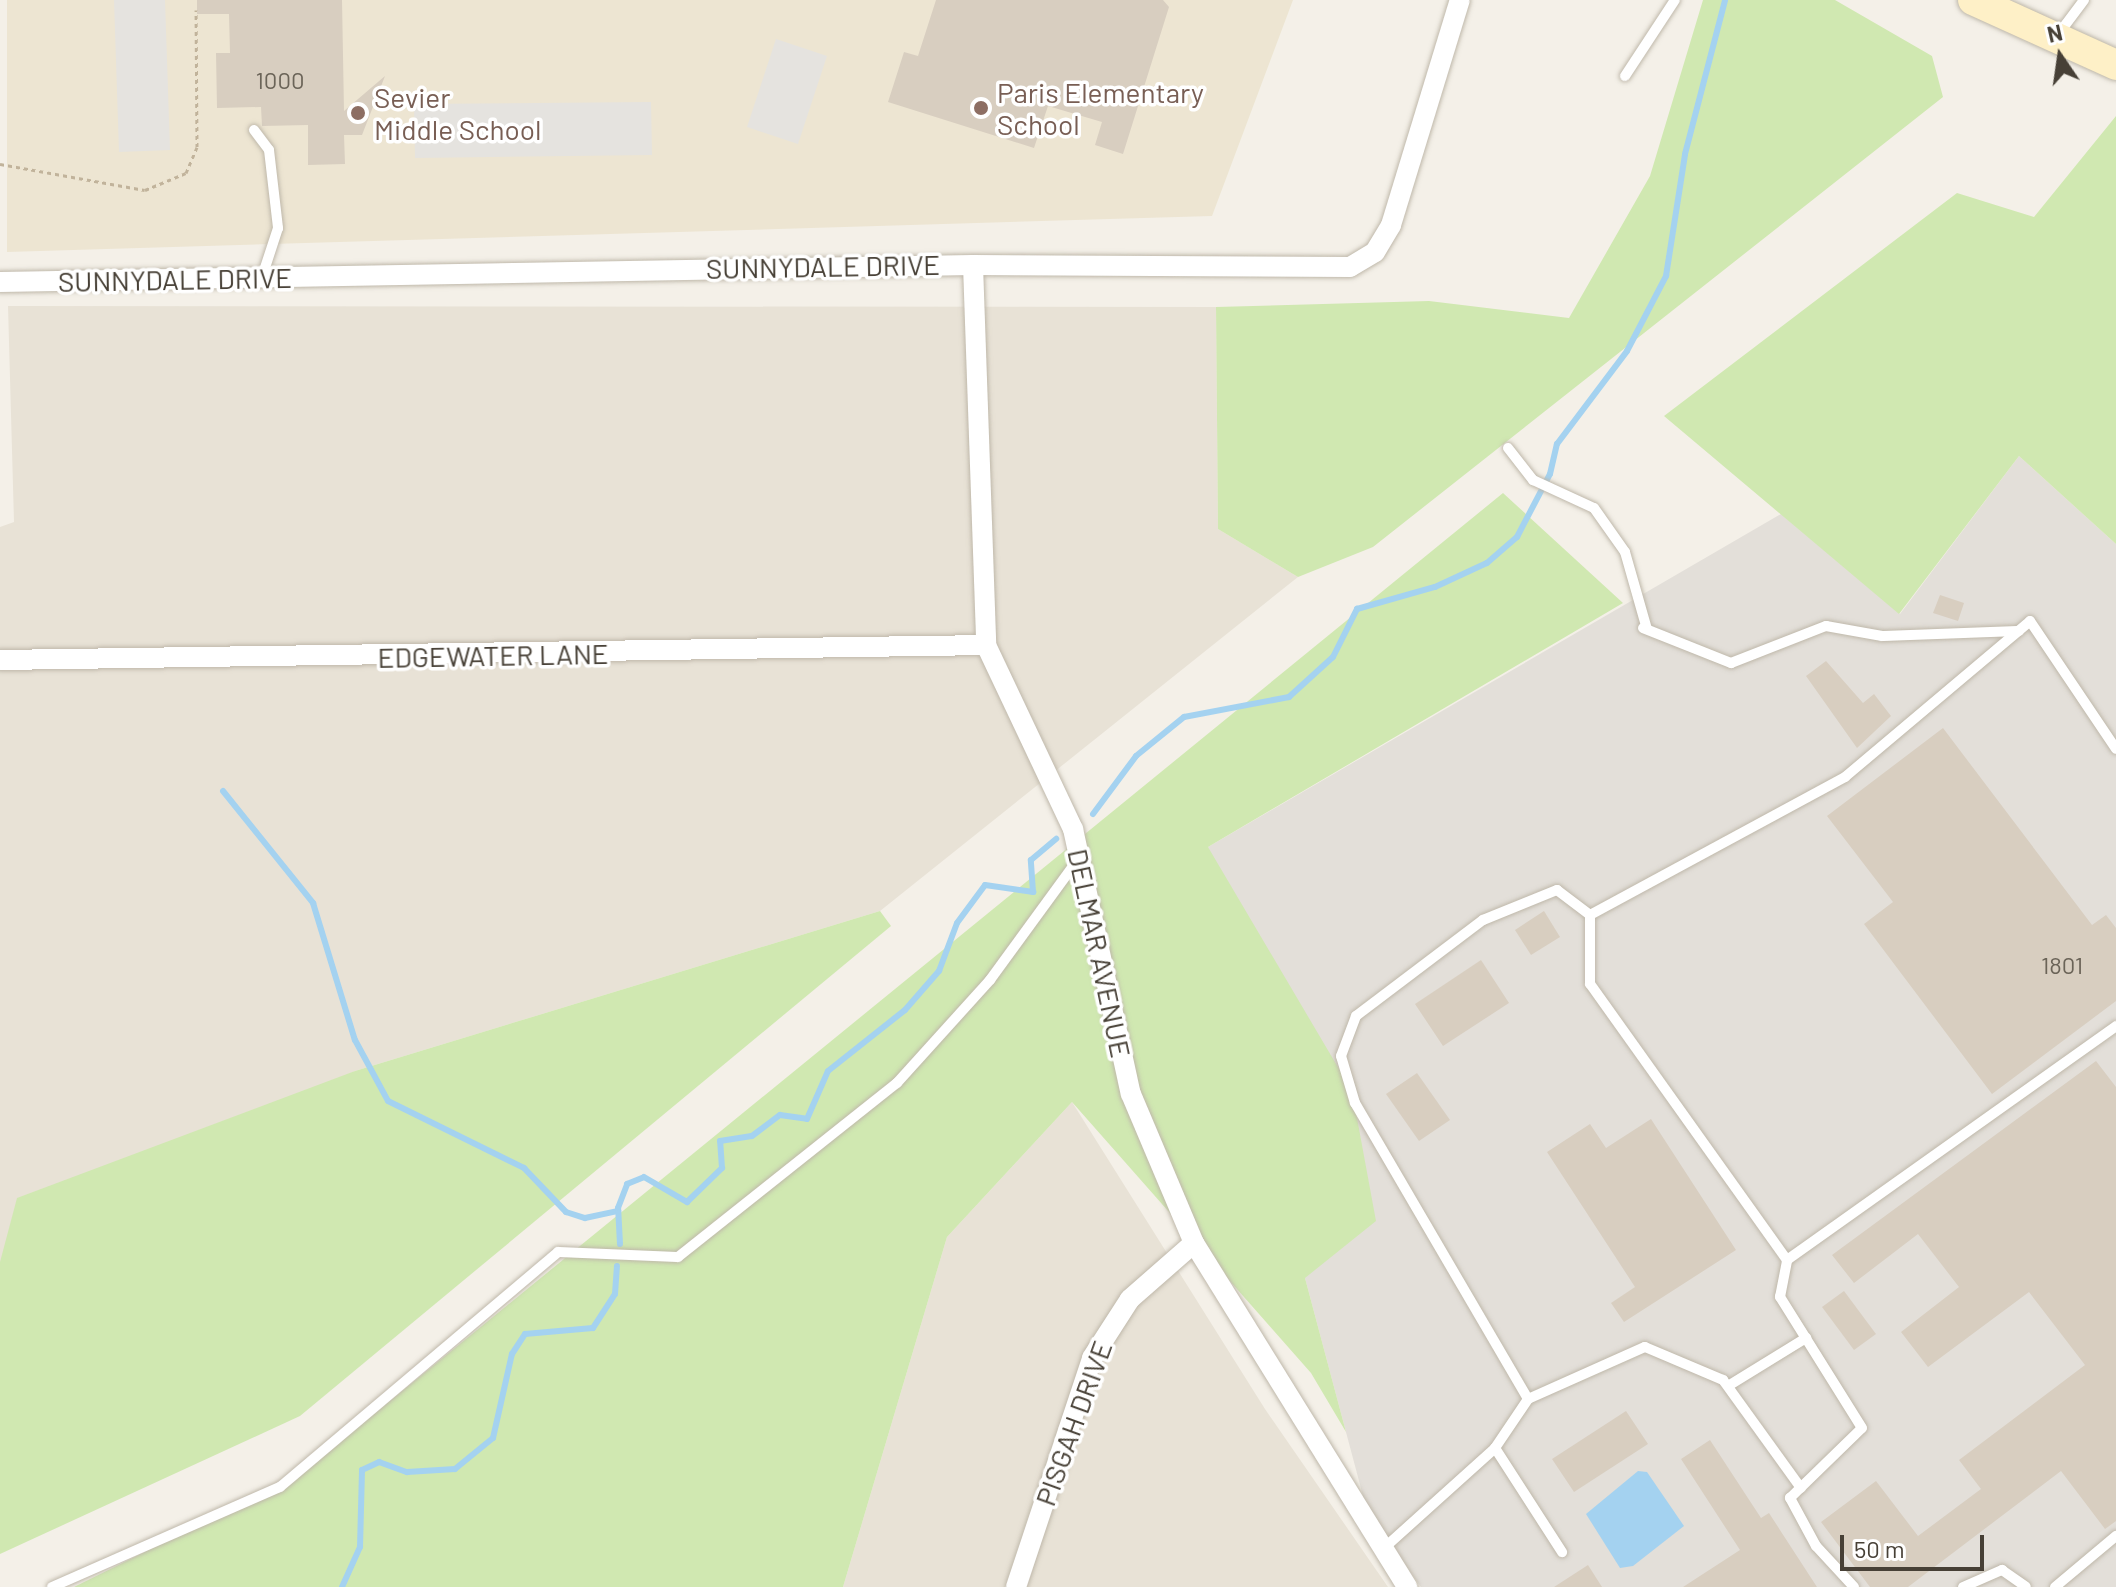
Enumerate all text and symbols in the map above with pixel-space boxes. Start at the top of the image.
north arrow [2020,16,2100,96]
text: N [2045,18,2065,47]
house number: 1000 [255,66,305,94]
place label: Paris Elementary School [997,75,1204,141]
place label: Sevier Middle School [374,80,541,146]
marker: Paris Elementary School [972,99,990,117]
marker: Sevier Middle School [349,104,367,122]
street label: SUNNYDALE DRIVE [706,247,940,285]
street label: SUNNYDALE DRIVE [58,260,292,298]
street label: EDGEWATER LANE [377,636,609,674]
street label: DELMAR AVENUE [1061,846,1139,1060]
house number: 1801 [2041,951,2083,979]
street label: PISGAH DRIVE [1028,1336,1118,1510]
scale bar [1844,1519,1988,1569]
text: 50 m [1854,1534,1905,1563]

